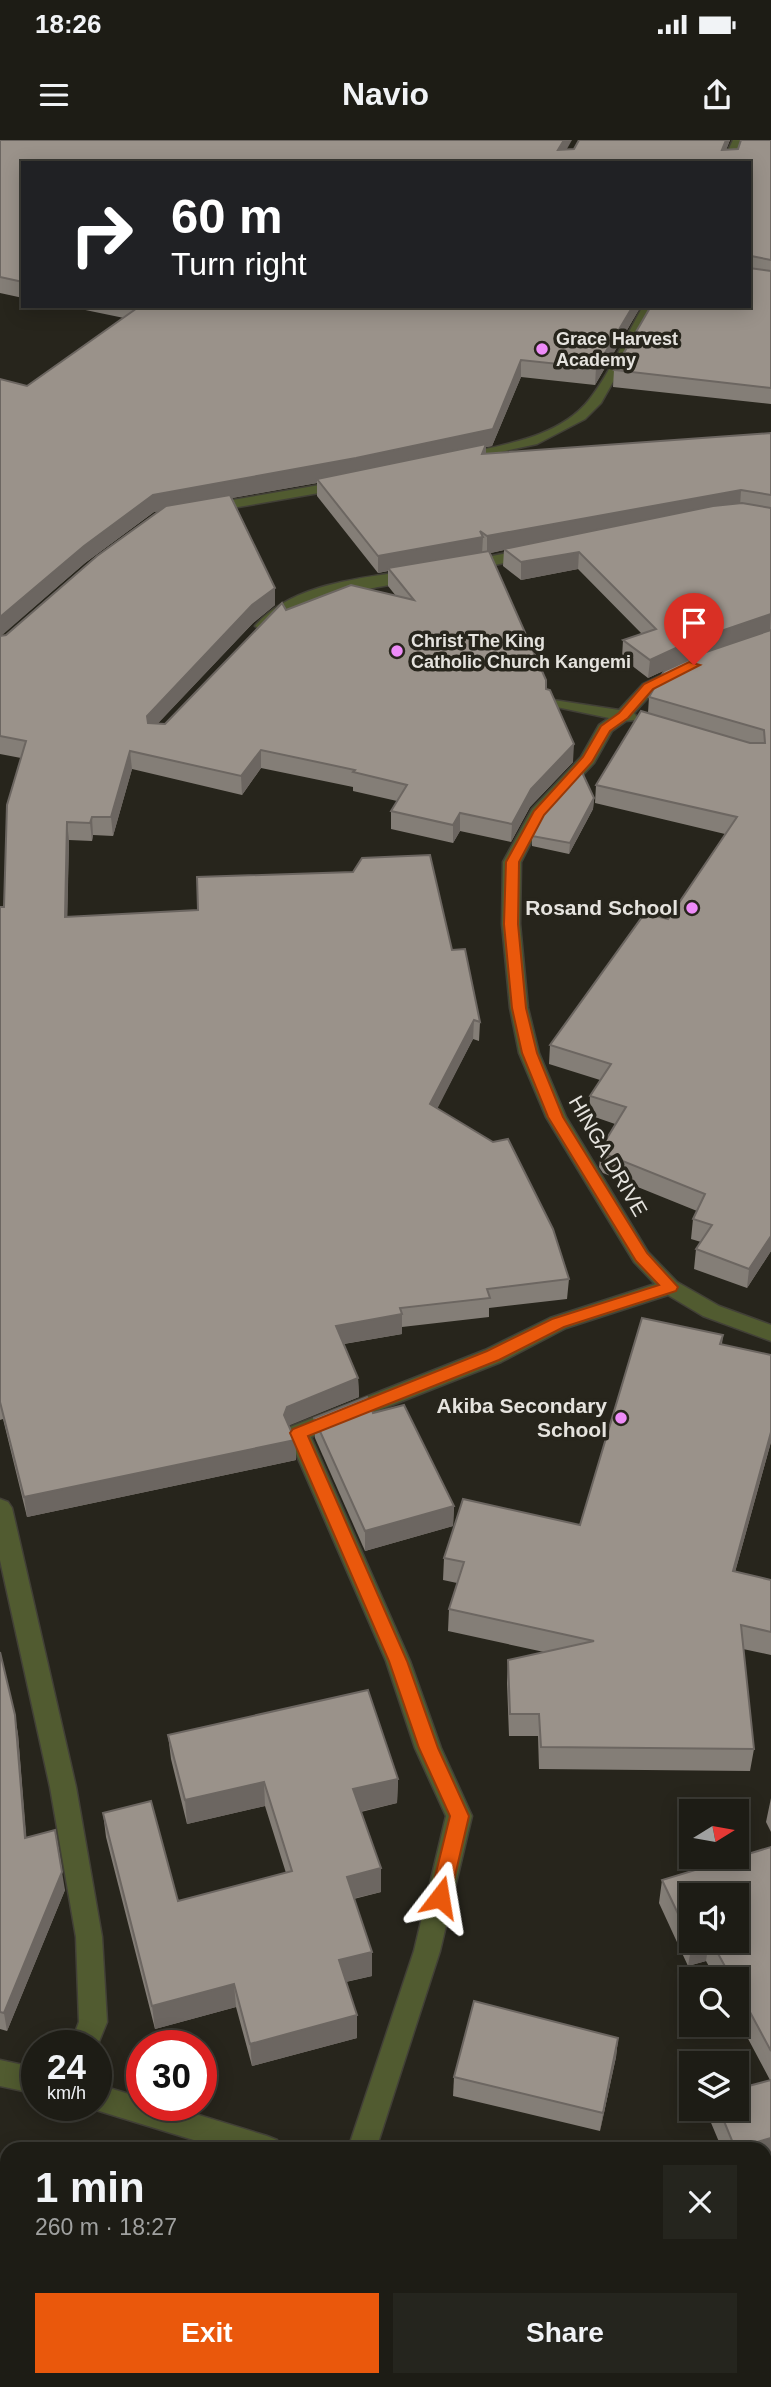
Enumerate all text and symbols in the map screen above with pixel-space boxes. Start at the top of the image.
text: 18:26 [35,9,102,39]
icon: menu [35,76,73,114]
text: Navio [342,76,429,112]
icon: share [698,76,736,114]
icon: right [56,189,147,280]
text: 60 m [171,189,283,243]
text: Turn right [171,246,307,282]
place label: Grace Harvest Academy [556,329,678,370]
marker: Grace Harvest Academy [534,341,550,357]
pin [664,593,724,665]
icon: arrive [675,604,713,642]
place label: Christ The King Catholic Church Kangemi [411,631,631,672]
marker: Christ The King Catholic Church Kangemi [389,643,405,659]
place label: Rosand School [525,896,678,919]
marker: Rosand School [684,900,700,916]
street label: HINGA DRIVE [565,1091,652,1220]
place label: Akiba Secondary School [437,1394,607,1441]
marker: Akiba Secondary School [613,1410,629,1426]
north arrow [679,1799,749,1869]
map controls [679,1799,749,2121]
position arrow [403,1860,477,1934]
button: sound [679,1883,749,1953]
button: search [679,1967,749,2037]
speed limit sign: 30 [126,2030,217,2121]
text: 24 [47,2047,86,2086]
button: layers [679,2051,749,2121]
text: km/h [47,2083,86,2103]
text: 1 min [35,2164,145,2211]
button: close [663,2165,737,2239]
text: 260 m · 18:27 [35,2214,177,2240]
button: Exit [35,2293,379,2373]
button: Share [393,2293,737,2373]

